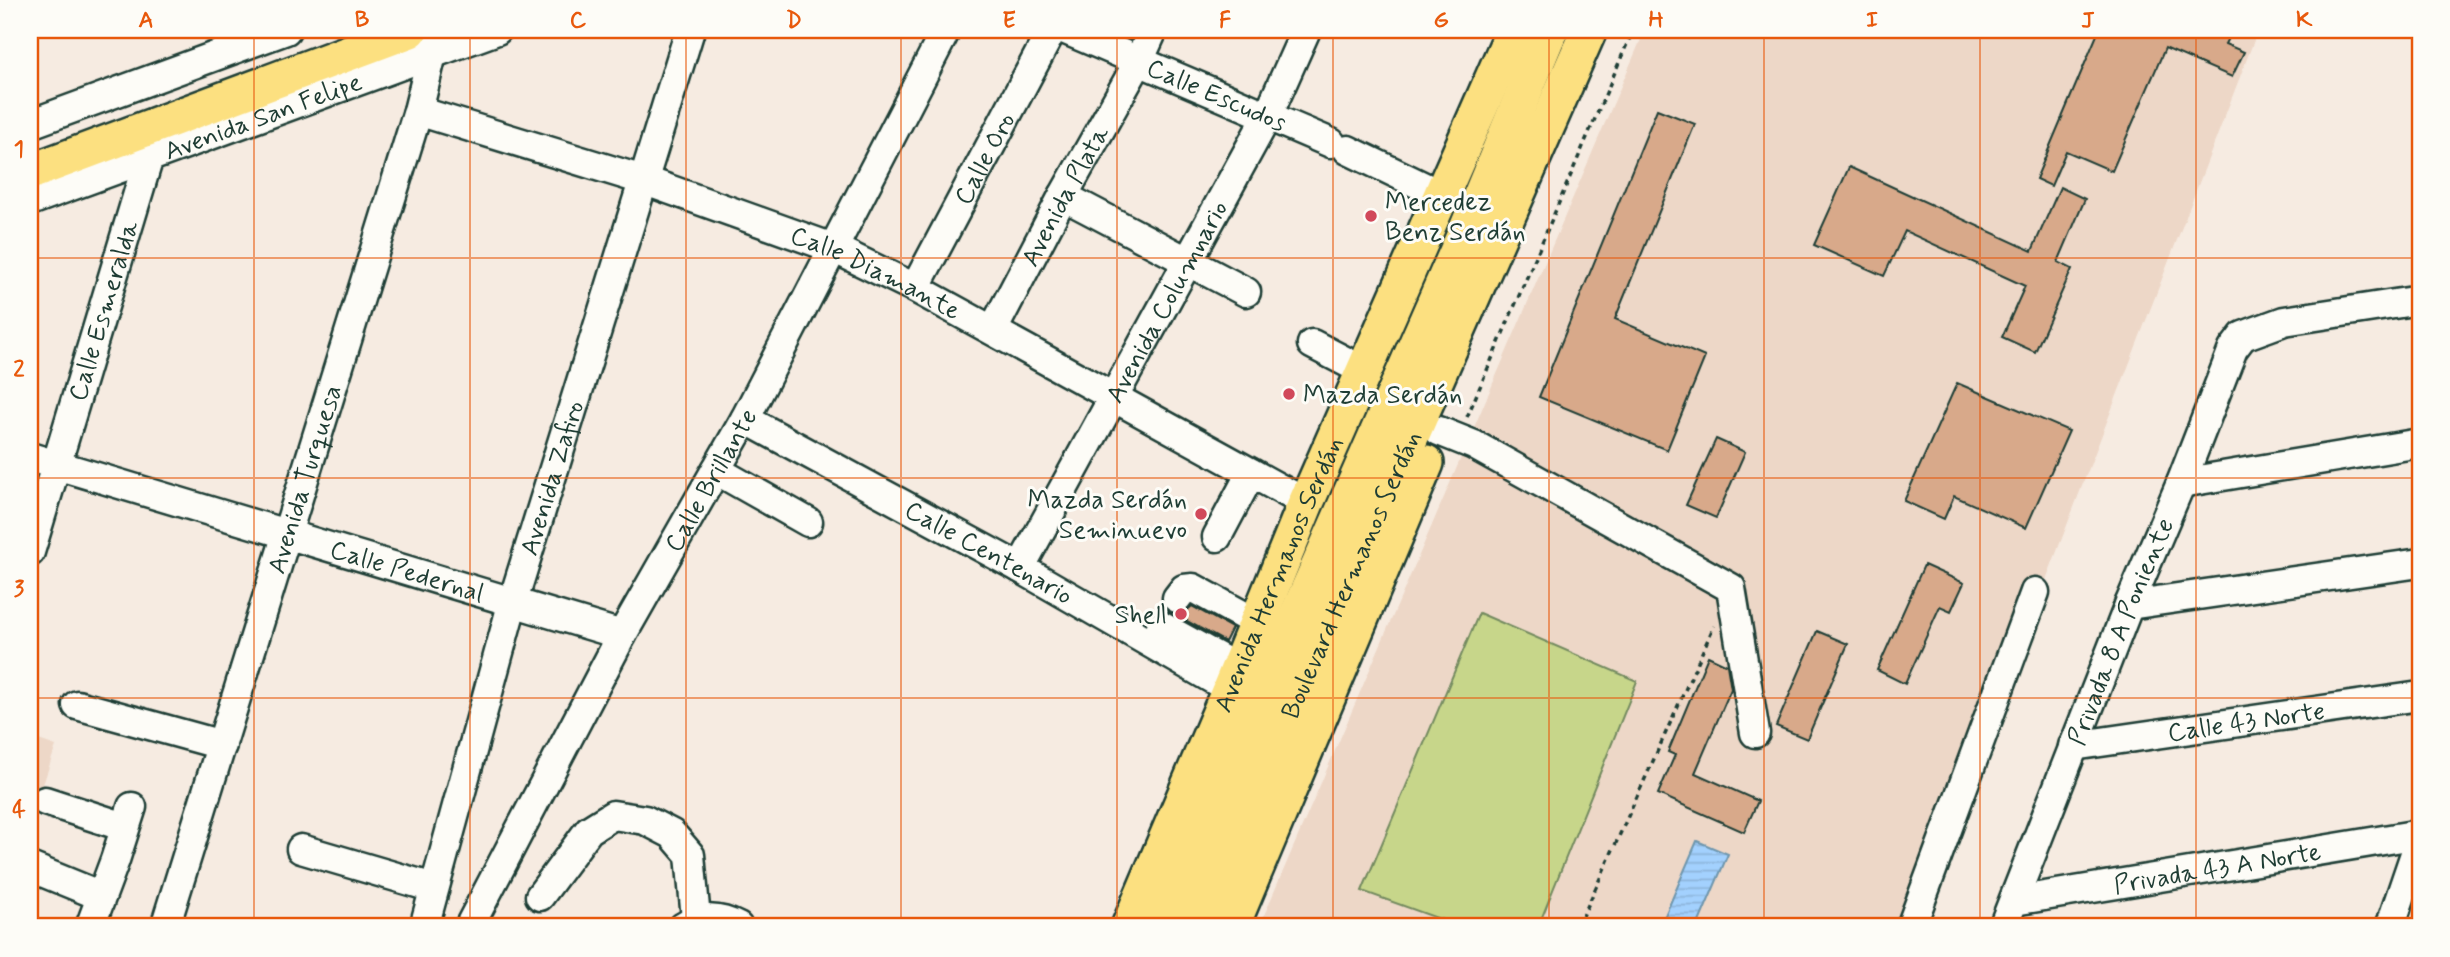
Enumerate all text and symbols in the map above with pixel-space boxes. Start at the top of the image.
text: A [138,6,154,36]
text: B [355,6,370,36]
text: C [570,6,587,36]
text: D [786,6,802,36]
text: E [1002,6,1016,36]
text: F [1219,6,1231,36]
text: G [1433,6,1449,36]
text: H [1648,6,1664,36]
text: I [1866,6,1878,36]
text: J [2081,6,2095,36]
text: K [2296,6,2313,36]
street label: Calle Escudos [1141,51,1291,141]
street label: Avenida San Felipe [160,66,367,169]
street label: Calle Oro [947,107,1024,211]
street label: Avenida Plata [1014,120,1118,273]
text: 1 [14,135,24,165]
place label: Mercedez Benz Serdán [1385,186,1526,250]
street label: Avenida Columnario [1099,195,1237,410]
marker: Mercedez Benz Serdán [1363,208,1379,224]
street label: Calle Esmeralda [61,217,148,405]
street label: Calle Diamante [785,219,966,329]
text: 2 [13,355,25,385]
place label: Mazda Serdán [1303,379,1462,413]
street label: Avenida Turquesa [261,381,351,578]
marker: Mazda Serdán [1281,386,1297,402]
street label: Avenida Zafiro [513,397,593,560]
street label: Calle Brillante [658,404,766,559]
street label: Boulevard Hermanos Serdán [1274,426,1430,724]
street label: Avenida Hermanos Serdán [1207,432,1352,718]
place label: Mazda Serdán Seminuevo [1028,484,1187,548]
street label: Calle Centenario [898,494,1078,614]
marker: Mazda Serdán Seminuevo [1193,506,1209,522]
street label: Privada 8 A Poniente [2061,513,2183,751]
street label: Calle Pedernal [326,533,488,612]
text: 3 [14,575,25,605]
place label: Shell [1115,599,1167,633]
marker: Shell [1173,606,1189,622]
street label: Calle 43 Norte [2166,695,2327,751]
text: 4 [12,795,26,825]
street label: Privada 43 A Norte [2111,836,2324,903]

